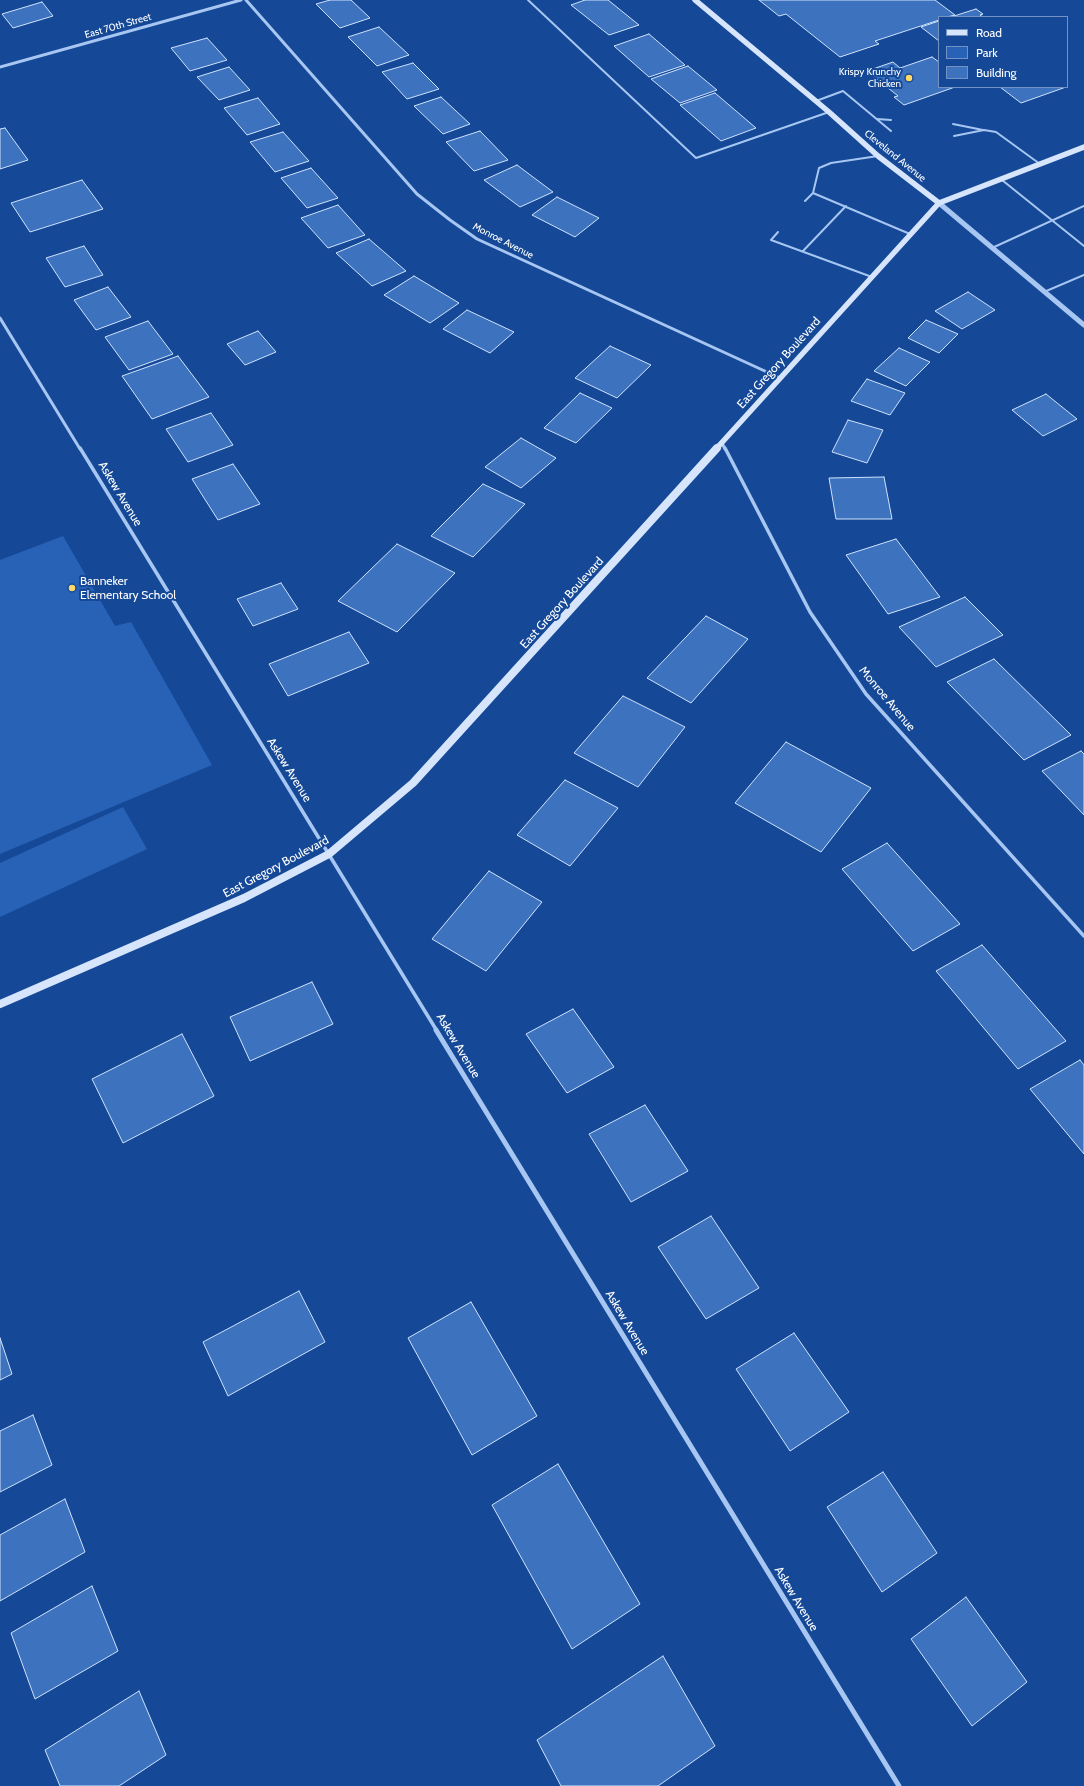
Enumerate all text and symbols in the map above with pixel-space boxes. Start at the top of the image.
street label: East 70th Street [83,11,153,41]
legend [938,16,1068,88]
text: Road [976,25,1002,40]
text: Park [976,45,998,60]
text: Building [976,65,1017,80]
place label: Krispy Krunchy Chicken [839,66,901,90]
marker: Krispy Krunchy Chicken [904,73,914,83]
street label: Cleveland Avenue [862,127,928,185]
street label: Monroe Avenue [471,221,535,261]
street label: East Gregory Boulevard [734,314,824,412]
street label: Askew Avenue [95,459,145,529]
street label: East Gregory Boulevard [517,554,607,652]
place label: Banneker Elementary School [80,574,176,602]
marker: Banneker Elementary School [67,583,77,593]
street label: Monroe Avenue [856,664,918,734]
street label: Askew Avenue [264,735,314,805]
street label: East Gregory Boulevard [221,833,331,901]
street label: Askew Avenue [433,1011,483,1081]
street label: Askew Avenue [602,1288,652,1358]
street label: Askew Avenue [771,1564,821,1634]

